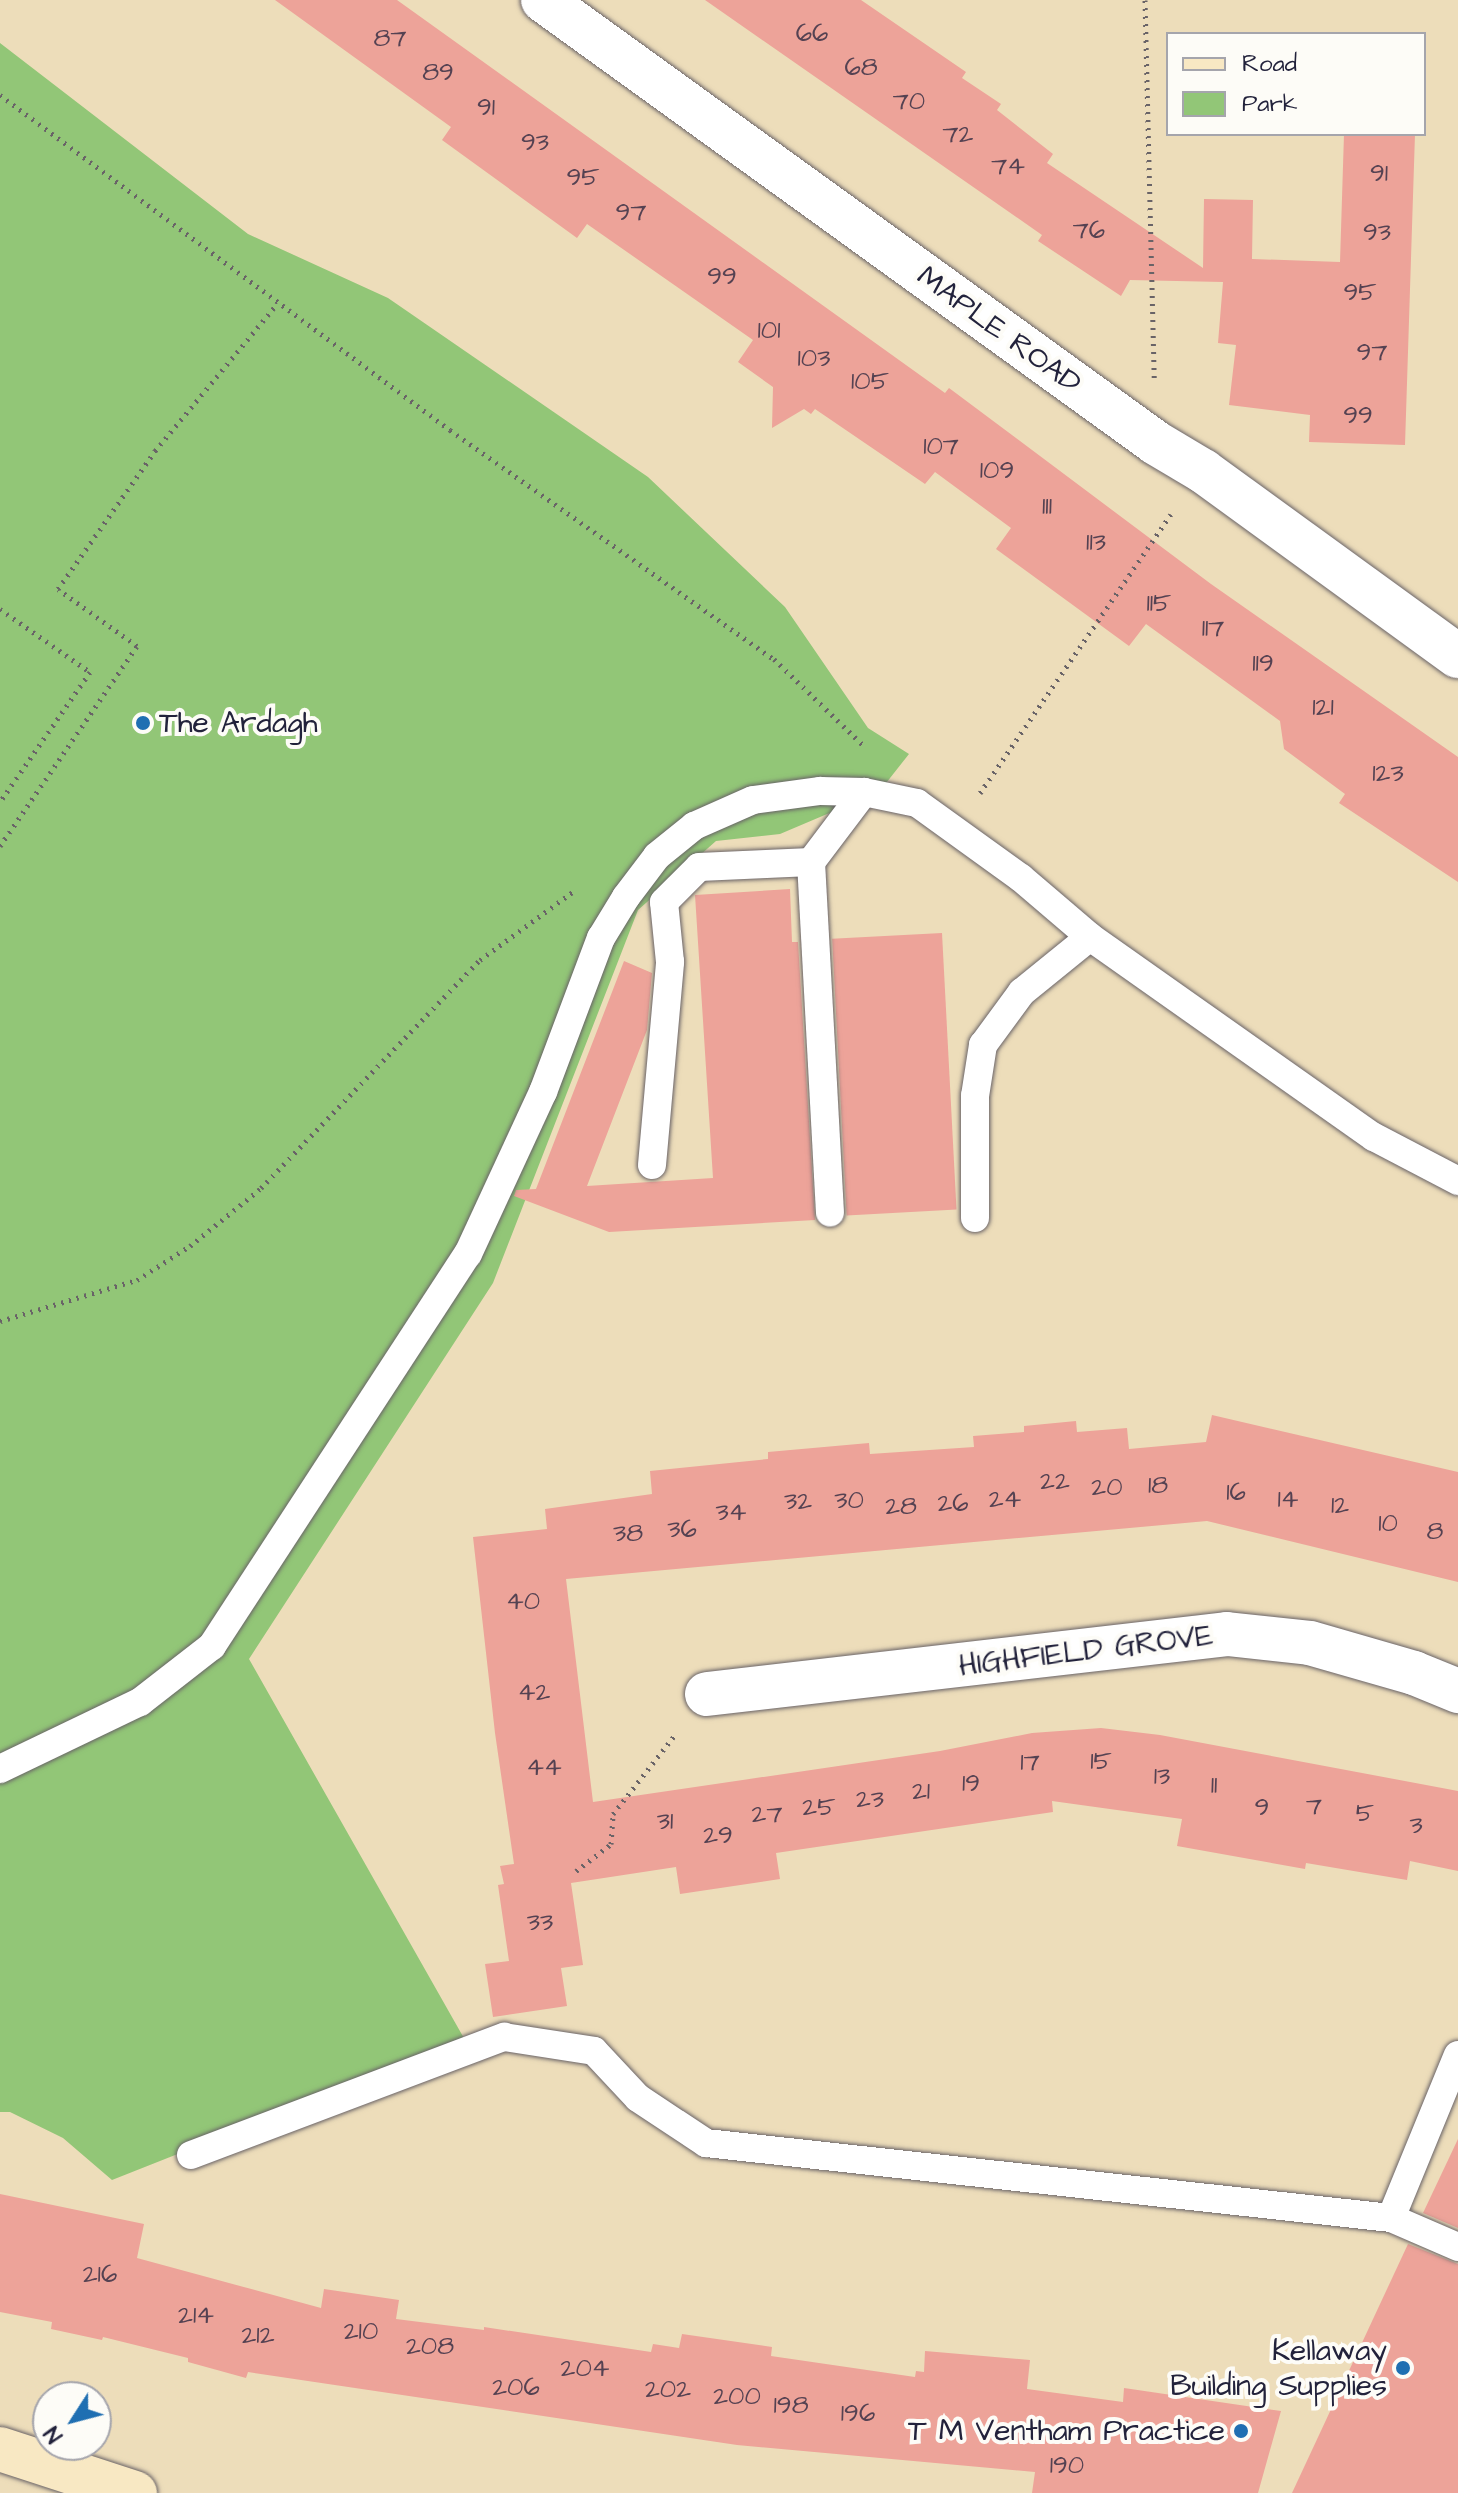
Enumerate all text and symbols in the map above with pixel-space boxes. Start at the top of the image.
house number: 66 [796,18,828,50]
house number: 87 [374,23,406,55]
legend [1166,32,1426,136]
text: Road [1242,47,1297,81]
house number: 68 [844,52,878,84]
house number: 89 [422,57,454,89]
house number: 70 [893,86,925,118]
text: Park [1242,87,1298,121]
house number: 91 [477,92,495,124]
house number: 72 [943,119,973,151]
house number: 93 [521,127,549,159]
house number: 74 [991,151,1025,183]
house number: 91 [1370,158,1388,190]
house number: 95 [566,162,600,194]
house number: 97 [616,197,646,229]
house number: 76 [1073,215,1105,247]
house number: 93 [1363,217,1391,249]
street label: MAPLE ROAD [910,258,1088,402]
house number: 99 [707,261,737,293]
house number: 95 [1343,277,1377,309]
house number: 101 [757,315,781,347]
house number: 97 [1357,337,1387,369]
house number: 103 [798,343,830,375]
house number: 105 [851,366,889,398]
house number: 99 [1343,400,1373,432]
house number: 107 [923,431,959,463]
house number: 109 [980,455,1014,487]
house number: 111 [1042,491,1052,523]
house number: 113 [1086,527,1106,559]
house number: 115 [1146,588,1172,620]
house number: 117 [1202,613,1224,645]
house number: 119 [1252,648,1274,680]
house number: 121 [1312,692,1334,724]
place label: The Ardagh [159,705,318,741]
marker: The Ardagh [134,714,152,732]
house number: 123 [1372,758,1404,790]
house number: 22 [1040,1466,1070,1498]
house number: 18 [1148,1470,1168,1502]
house number: 20 [1091,1472,1123,1504]
house number: 16 [1226,1477,1246,1509]
house number: 24 [989,1484,1021,1516]
house number: 14 [1277,1484,1299,1516]
house number: 30 [834,1485,864,1517]
house number: 32 [784,1486,812,1518]
house number: 26 [937,1488,969,1520]
house number: 12 [1331,1490,1349,1522]
house number: 28 [885,1491,917,1523]
house number: 34 [716,1497,746,1529]
house number: 10 [1378,1508,1398,1540]
house number: 36 [667,1514,697,1546]
house number: 8 [1427,1516,1443,1548]
house number: 38 [613,1518,643,1550]
house number: 40 [506,1586,540,1618]
street label: HIGHFIELD GROVE [957,1618,1215,1684]
house number: 42 [518,1677,550,1709]
house number: 15 [1090,1746,1112,1778]
house number: 17 [1020,1747,1040,1779]
house number: 44 [526,1752,562,1784]
house number: 13 [1154,1761,1170,1793]
house number: 19 [962,1768,980,1800]
house number: 11 [1211,1770,1217,1802]
house number: 21 [912,1776,930,1808]
house number: 23 [856,1784,884,1816]
house number: 7 [1306,1791,1322,1823]
house number: 25 [802,1792,836,1824]
house number: 9 [1255,1792,1269,1824]
house number: 5 [1356,1798,1374,1830]
house number: 27 [752,1799,782,1831]
house number: 31 [657,1806,673,1838]
house number: 3 [1409,1810,1423,1842]
house number: 29 [703,1820,733,1852]
house number: 33 [527,1907,553,1939]
house number: 216 [83,2259,117,2291]
house number: 214 [178,2300,214,2332]
house number: 210 [344,2316,378,2348]
house number: 212 [241,2320,275,2352]
house number: 208 [406,2331,454,2363]
place label: Kellaway Building Supplies [1170,2333,1387,2404]
house number: 204 [561,2353,609,2385]
marker: Kellaway Building Supplies [1394,2359,1412,2377]
house number: 206 [492,2372,540,2404]
house number: 202 [645,2374,691,2406]
north arrow [32,2381,112,2461]
house number: 200 [713,2381,761,2413]
house number: 198 [774,2390,808,2422]
house number: 196 [841,2398,875,2430]
place label: T M Ventham Practice [908,2413,1225,2449]
text: N [37,2420,70,2449]
marker: T M Ventham Practice [1232,2422,1250,2440]
house number: 190 [1050,2450,1084,2482]

